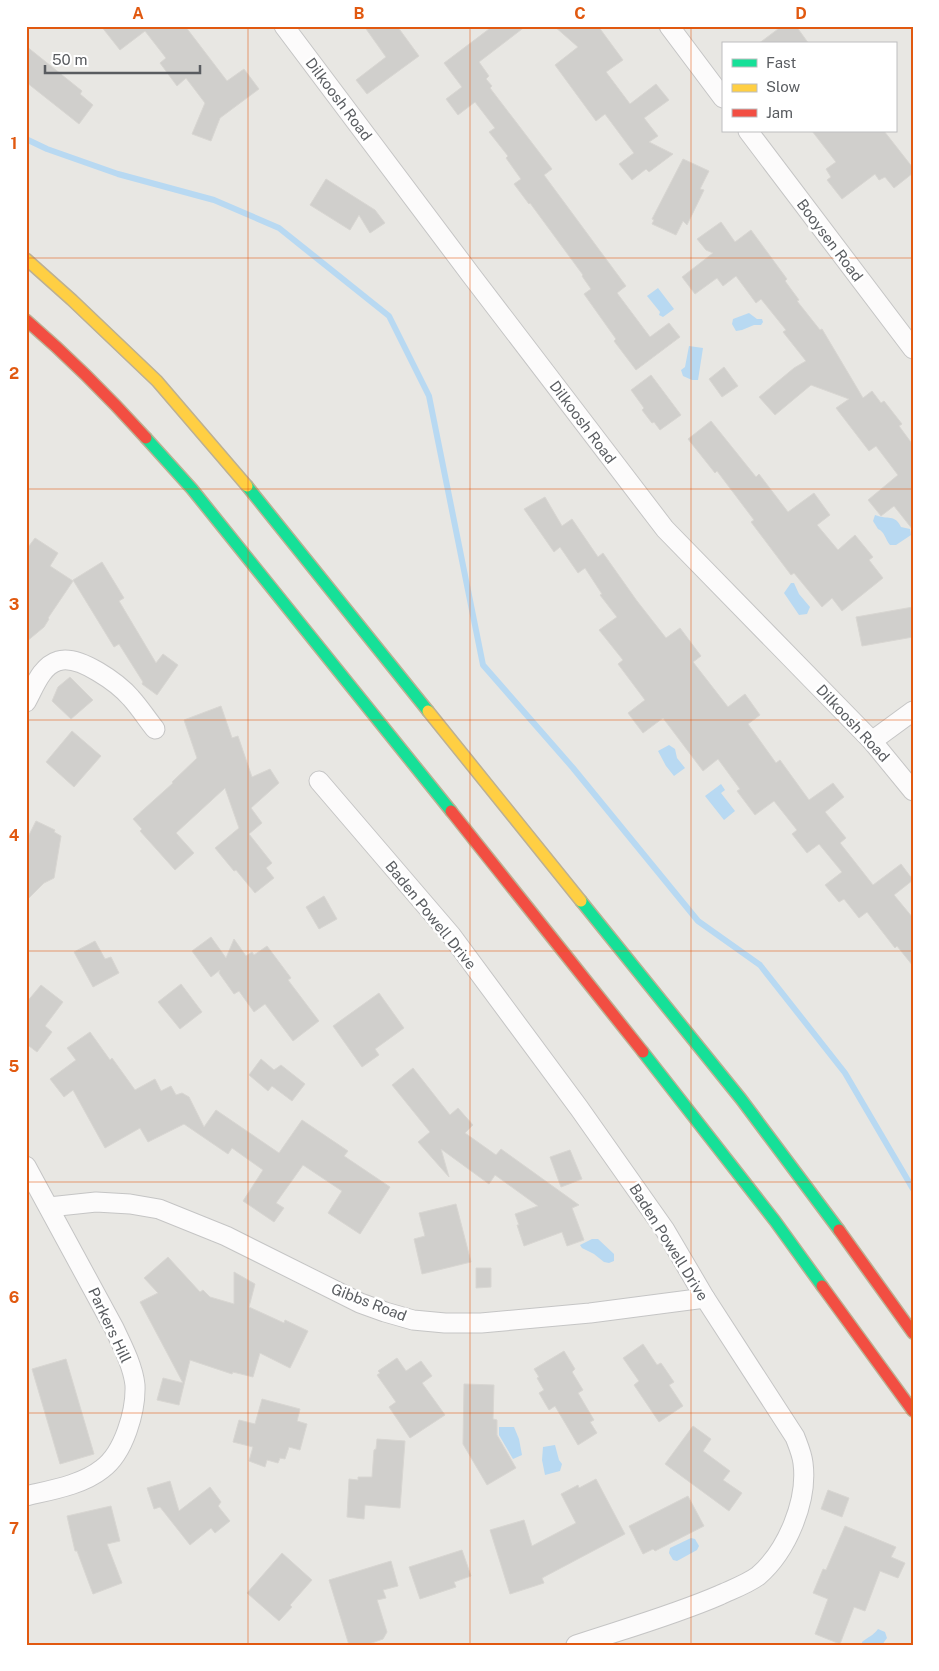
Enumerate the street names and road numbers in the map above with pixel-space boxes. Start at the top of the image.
street label: Dilkoosh Road [302,54,376,144]
street label: Booysen Road [793,195,867,285]
street label: Dilkoosh Road [546,377,620,467]
street label: Dilkoosh Road [813,681,893,765]
street label: Baden Powell Drive [382,857,480,973]
street label: Baden Powell Drive [626,1181,712,1303]
street label: Gibbs Road [329,1280,409,1324]
street label: Parkers Hill [85,1285,135,1365]

